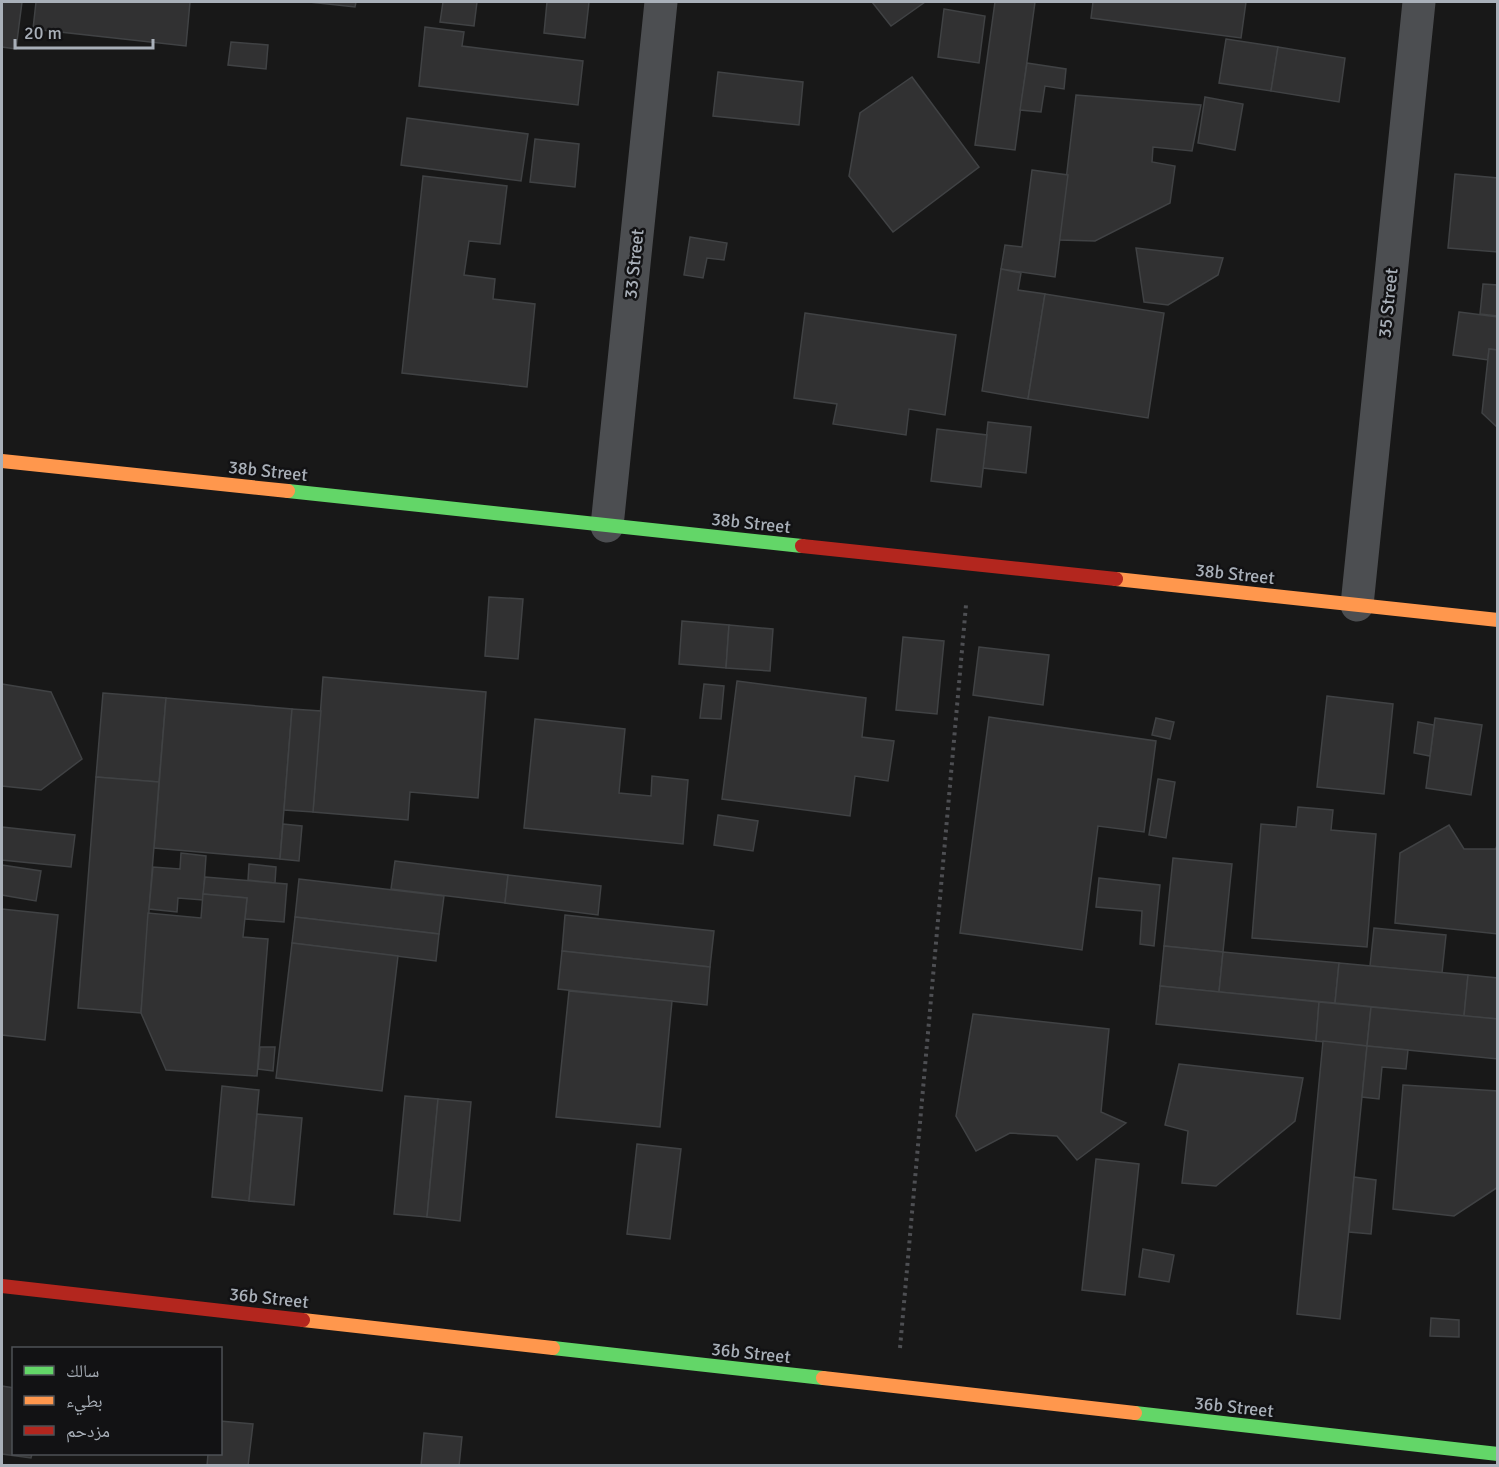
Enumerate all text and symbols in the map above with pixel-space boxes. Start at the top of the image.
scale bar [15,12,153,50]
text: 20 m [24,22,62,44]
street label: 33 Street [619,228,649,300]
street label: 35 Street [1373,267,1403,339]
street label: 38b Street [227,456,309,486]
street label: 38b Street [710,508,792,538]
street label: 38b Street [1194,559,1276,589]
street label: 36b Street [228,1283,310,1313]
street label: 36b Street [710,1338,792,1368]
legend [12,1347,222,1455]
text: سالك [66,1360,99,1382]
text: بطيء [66,1390,103,1416]
street label: 36b Street [1193,1392,1275,1422]
text: مزدحم [66,1420,110,1443]

